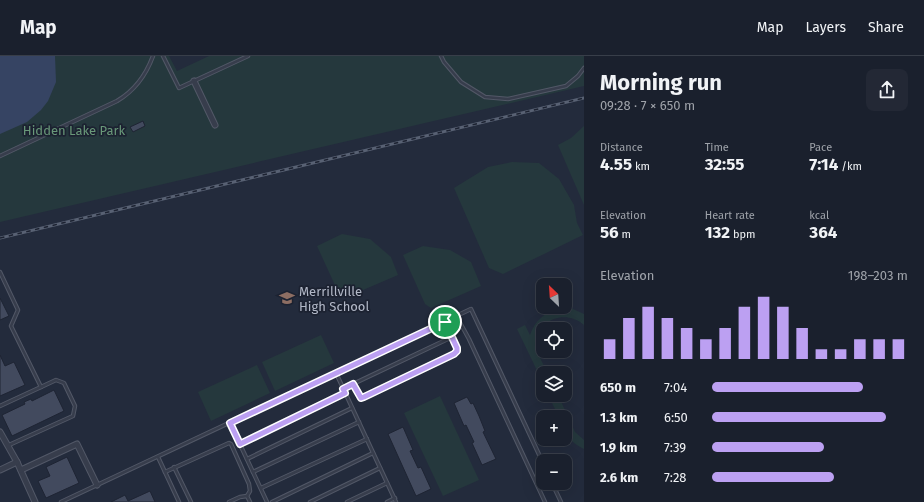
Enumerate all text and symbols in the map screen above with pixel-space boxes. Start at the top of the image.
text: Map [20,16,57,39]
text: Map [757,19,783,36]
text: Layers [805,19,846,36]
text: Share [868,19,904,36]
text: Morning run [600,69,722,96]
button: share [866,69,908,111]
text: 09:28 · 7 × 650 m [600,98,695,113]
park label: Hidden Lake Park [23,123,125,138]
text: Distance [600,141,643,154]
text: Time [705,141,729,154]
text: Pace [809,141,832,154]
text: 4.55 [600,154,632,175]
text: 32:55 [705,154,744,175]
text: 7:14 [809,154,838,175]
text: km [632,160,650,173]
text: /km [838,160,862,173]
text: Elevation [600,209,646,222]
text: Heart rate [705,209,755,222]
text: kcal [809,209,829,222]
text: 56 [600,222,619,243]
text: 132 [705,222,730,243]
text: 364 [809,222,837,243]
text: m [619,228,631,241]
text: bpm [730,228,755,241]
text: Elevation [600,268,654,283]
text: 198–203 m [848,268,908,283]
north arrow [536,278,572,314]
map controls [536,278,572,490]
place label: Merrillville High School [299,284,369,314]
school or university icon: Merrillville High School [278,289,296,307]
pin [428,305,462,339]
icon: arrive [434,311,456,333]
button: locate [536,322,572,358]
button: layers [536,366,572,402]
text: 650 m [600,380,636,395]
text: 7:04 [664,380,687,395]
button: + [536,410,572,446]
text: 1.3 km [600,410,637,425]
text: 6:50 [664,410,688,425]
text: 1.9 km [600,440,637,455]
text: 7:39 [664,440,686,455]
button: − [536,454,572,490]
text: 2.6 km [600,470,638,485]
text: 7:28 [664,470,687,485]

